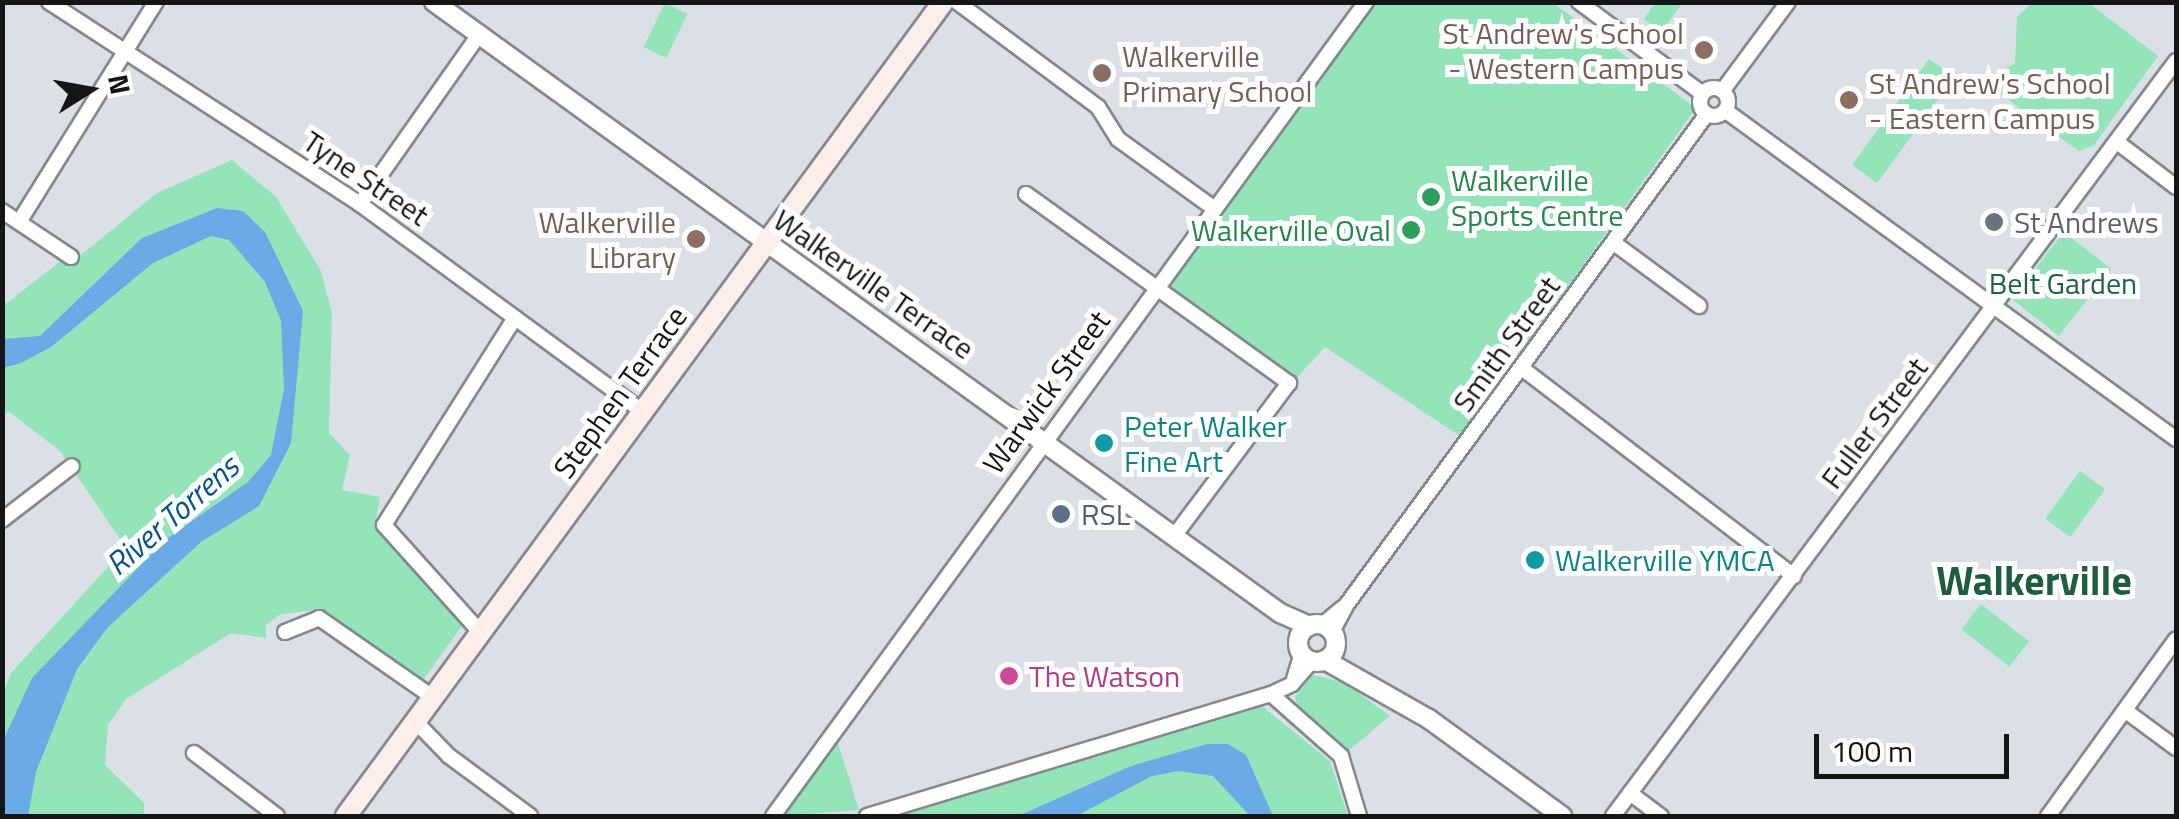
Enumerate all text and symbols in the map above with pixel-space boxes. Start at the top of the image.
place label: St Andrew's School - Western Campus [1442,15,1684,86]
place label: Walkerville Primary School [1122,38,1312,108]
marker: St Andrew's School - Western Campus [1693,39,1715,61]
north arrow [40,40,140,140]
marker: Walkerville Primary School [1091,62,1113,84]
place label: St Andrew's School - Eastern Campus [1869,65,2111,136]
text: N [97,71,143,98]
marker: St Andrew's School - Eastern Campus [1838,89,1860,111]
street label: Tyne Street [296,123,436,233]
place label: Walkerville Sports Centre [1451,162,1623,232]
marker: Walkerville Sports Centre [1420,186,1442,208]
street label: Walkerville Terrace [767,202,981,366]
place label: Walkerville Library [538,204,676,274]
place label: St Andrews [2014,204,2159,240]
marker: St Andrews [1983,211,2005,233]
place label: Walkerville Oval [1191,212,1391,248]
marker: Walkerville Oval [1400,219,1422,241]
marker: Walkerville Library [685,228,707,250]
park label: Belt Garden [1989,265,2137,301]
street label: Smith Street [1445,269,1567,419]
street label: Stephen Terrace [546,299,694,485]
street label: Warwick Street [975,304,1117,480]
street label: Fuller Street [1813,350,1935,496]
place label: Peter Walker Fine Art [1124,408,1287,478]
marker: Peter Walker Fine Art [1093,432,1115,454]
water label: River Torrens [98,447,246,583]
place label: RSL [1081,496,1130,532]
marker: RSL [1050,503,1072,525]
place label: Walkerville YMCA [1555,542,1775,578]
marker: Walkerville YMCA [1524,549,1546,571]
district label: Walkerville [1936,557,2132,605]
place label: The Watson [1029,658,1180,694]
marker: The Watson [998,665,1020,687]
scale bar [1819,714,2014,776]
text: 100 m [1831,728,1913,774]

